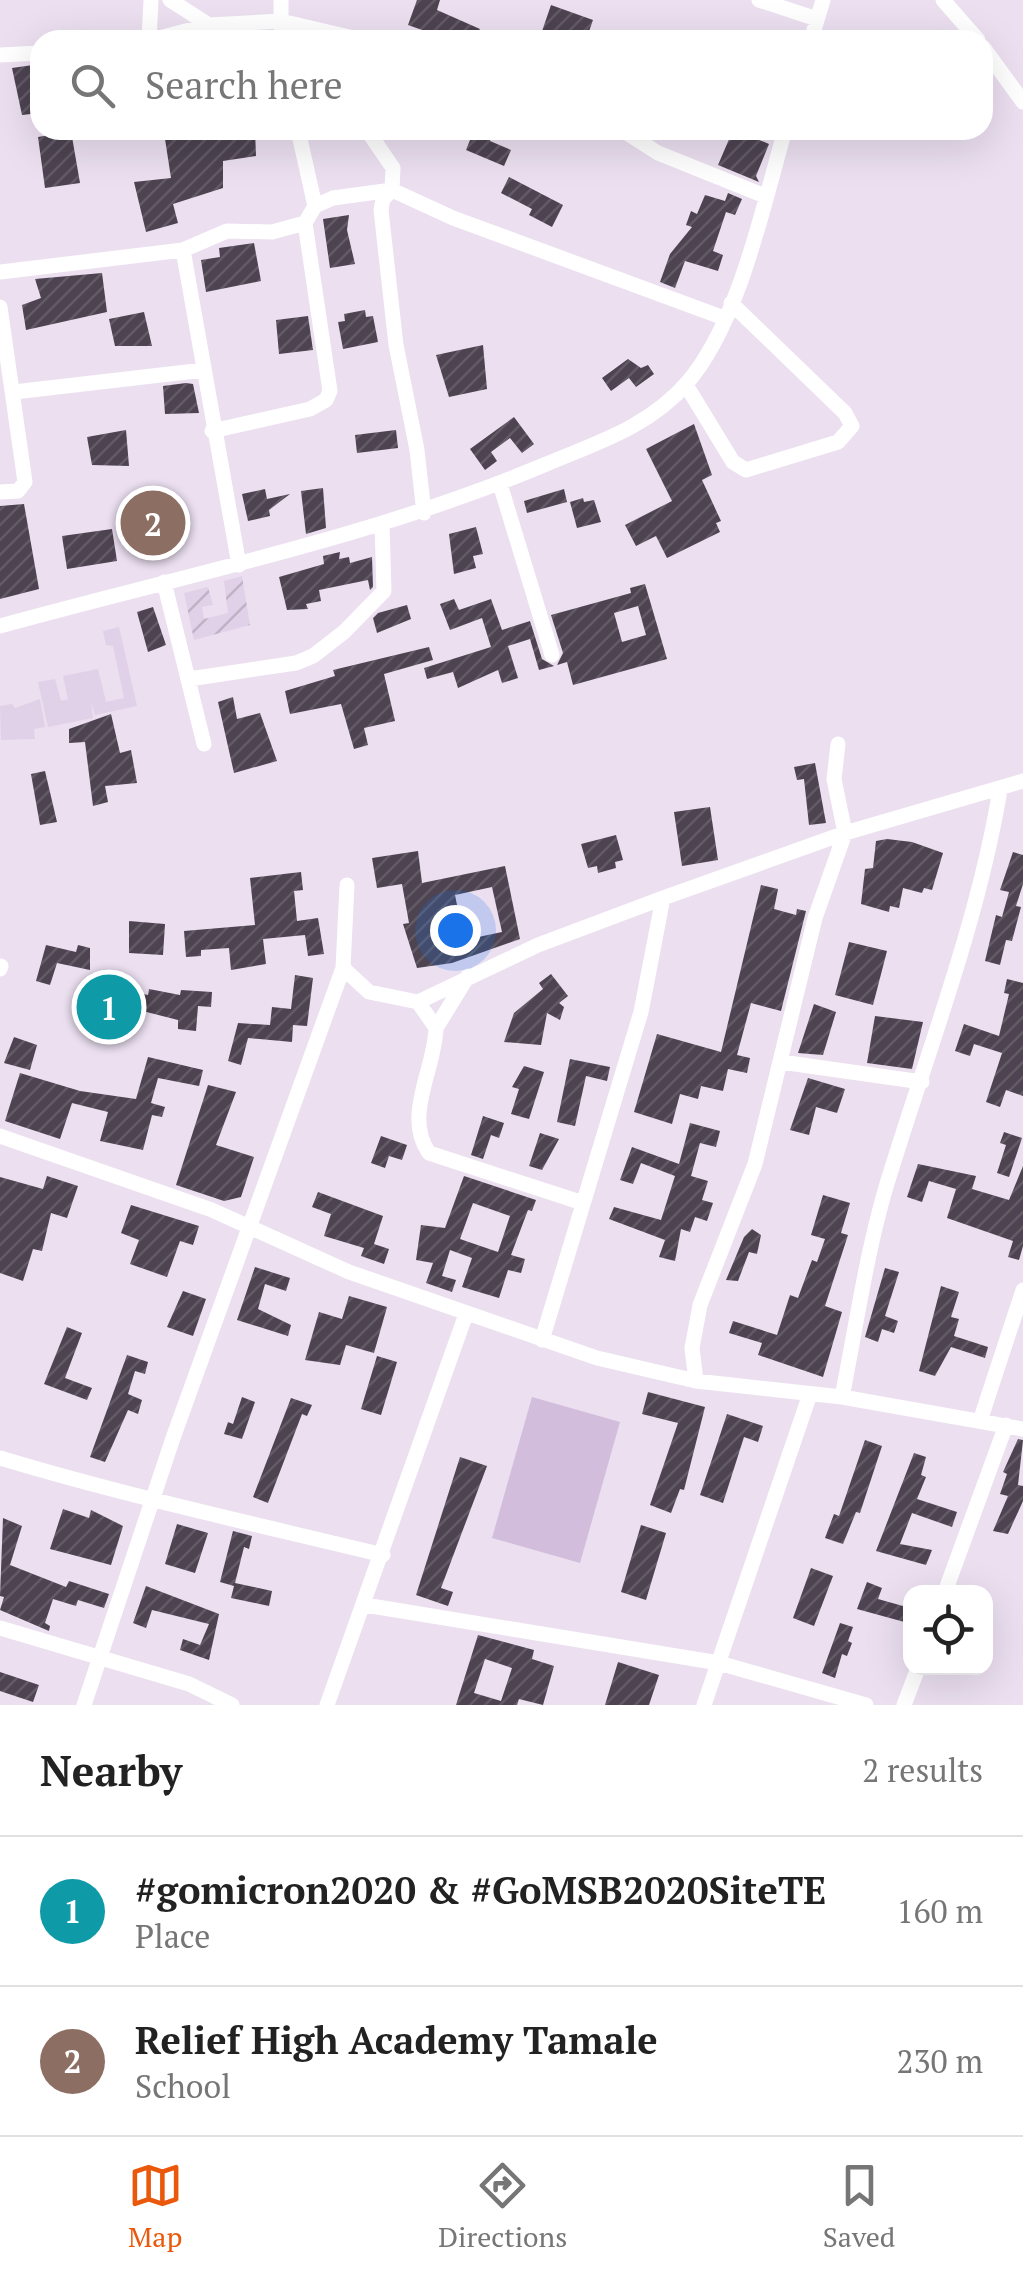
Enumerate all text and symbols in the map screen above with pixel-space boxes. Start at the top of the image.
search box [30,30,993,140]
icon: search [65,58,120,113]
text: Search here [145,60,343,110]
pin: 2 [120,486,186,560]
your location [430,905,481,956]
pin: 1 [76,970,142,1044]
map controls [903,1585,993,1675]
button: locate [903,1585,993,1675]
text: Nearby [40,1742,182,1798]
text: 2 results [862,1749,983,1791]
text: #gomicron2020 & #GoMSB2020SiteTE [135,1865,826,1915]
text: 1 [63,1890,82,1932]
text: 160 m [896,1890,983,1932]
text: Place [135,1915,210,1957]
text: Relief High Academy Tamale [135,2015,658,2065]
text: 2 [63,2040,82,2082]
text: 230 m [896,2040,983,2082]
text: School [135,2065,231,2107]
tab: Map [128,2158,183,2255]
tab: Directions [438,2158,567,2255]
tab: Saved [823,2158,895,2255]

